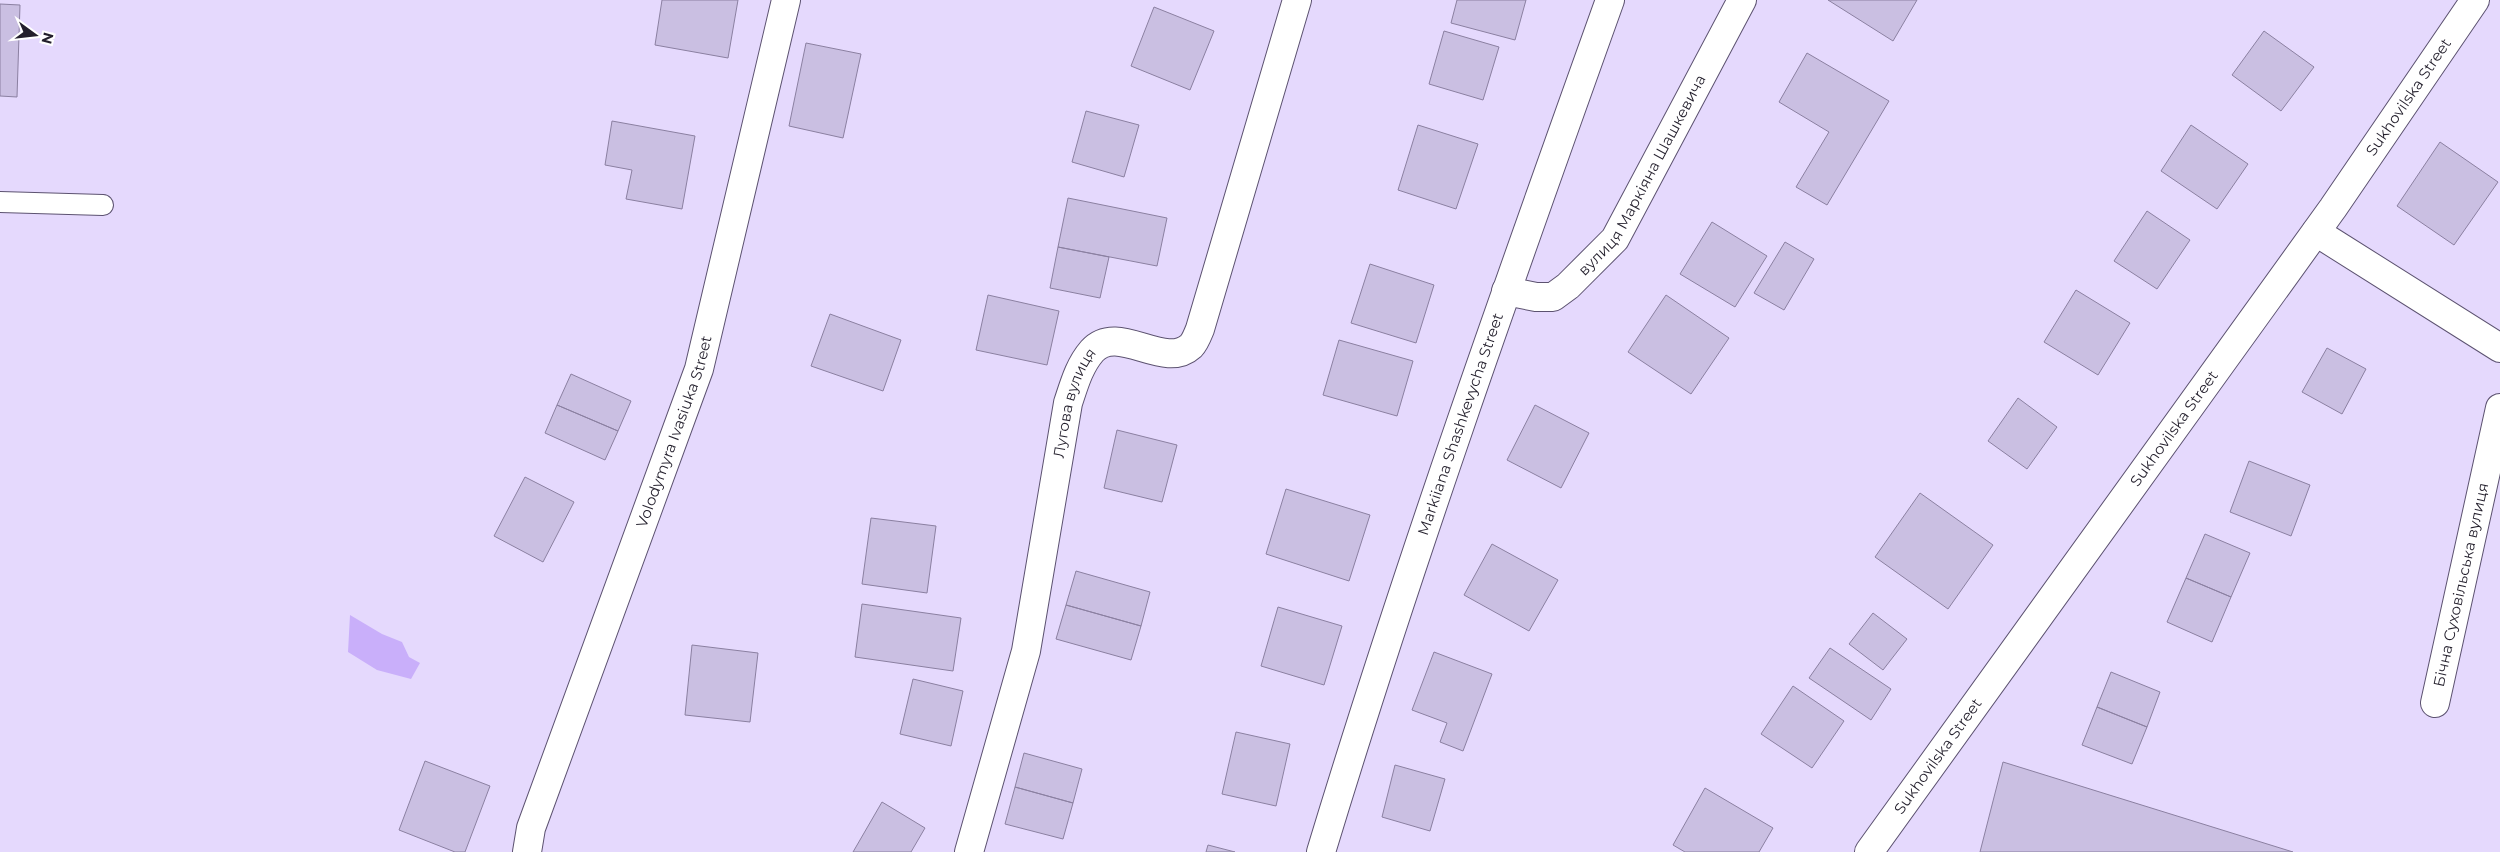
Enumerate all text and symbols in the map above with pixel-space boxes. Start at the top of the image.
north arrow [10,10,60,60]
text: N [37,31,58,46]
street label: Sukhovilska Street [2361,34,2455,159]
street label: вулиця Маркіяна Шашкевича [1574,71,1710,279]
street label: Markiiana Shashkevycha Street [1413,310,1507,538]
street label: Volodymyra Ivasiuka Street [632,333,716,530]
street label: Лугова вулиця [1049,344,1100,459]
street label: Sukhovilska Street [2126,367,2222,490]
street label: Бічна Суховільська вулиця [2429,481,2492,689]
street label: Sukhovilska Street [1889,694,1986,818]

